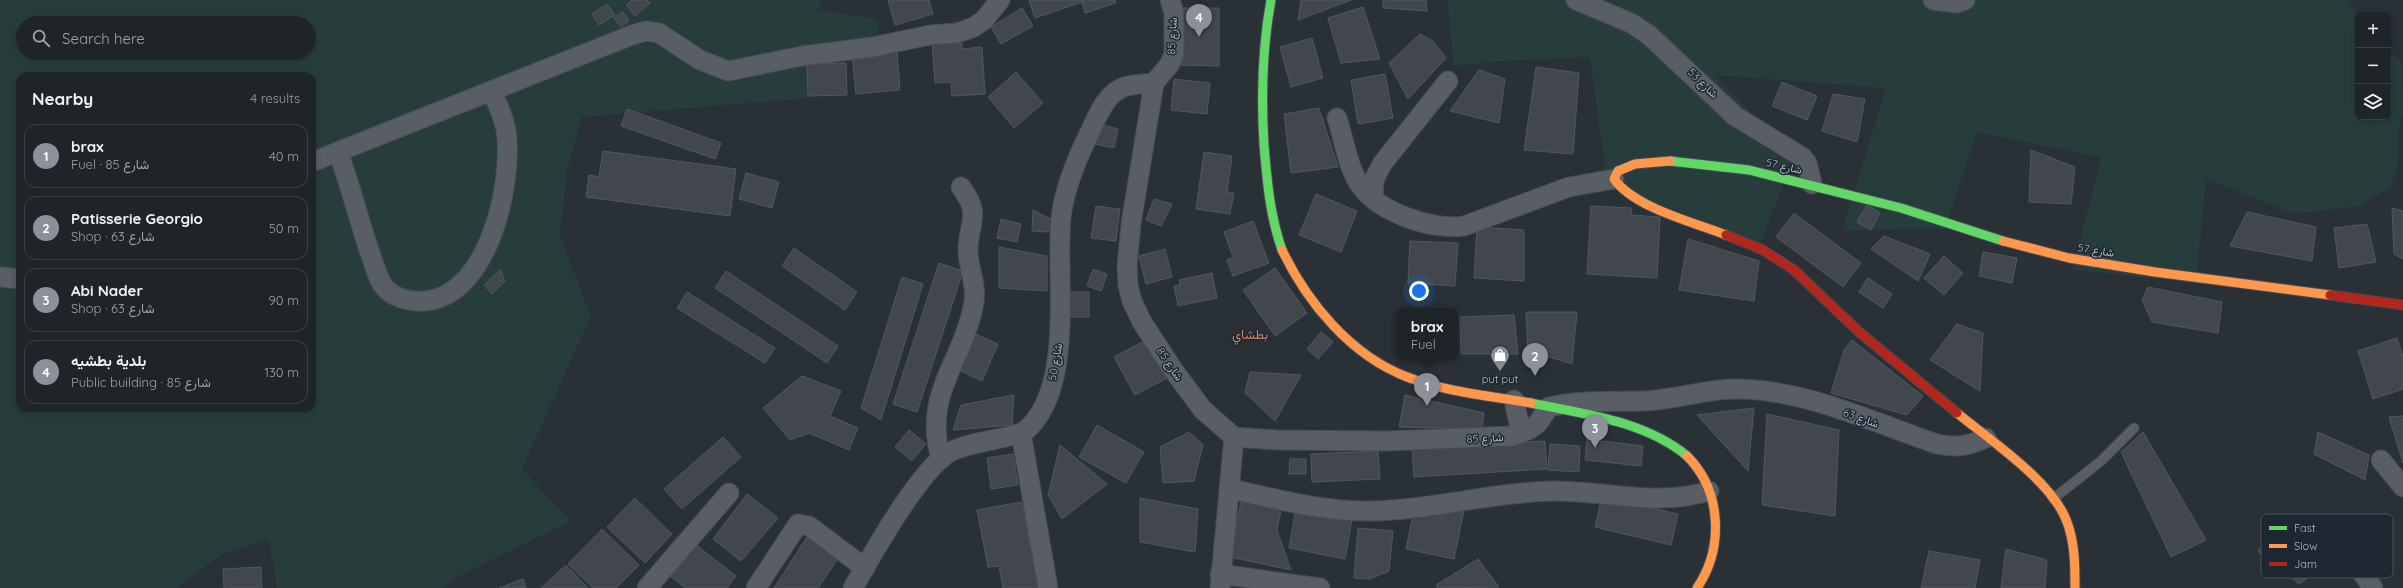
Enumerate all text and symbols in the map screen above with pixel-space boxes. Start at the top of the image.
pin: 4 [1186,4,1212,37]
map controls [2355,12,2391,120]
button: + [2355,12,2391,48]
search box [16,16,316,60]
street label: شارع 85 [1164,17,1181,55]
icon: search [30,27,52,49]
text: Search here [62,29,145,48]
button: − [2355,48,2391,84]
street label: شارع 53 [1684,65,1721,102]
button: layers [2355,84,2391,120]
text: Nearby [32,88,93,109]
text: 4 results [250,90,300,106]
text: brax [71,137,103,156]
text: 1 [43,148,49,164]
text: 40 m [269,148,299,164]
street label: شارع 57 [1764,155,1804,178]
text: Fuel · شارع 85 [71,156,149,172]
text: Patisserie Georgio [71,209,203,228]
text: 2 [42,220,50,236]
text: 50 m [269,220,299,236]
text: Shop · شارع 63 [71,228,155,244]
street label: شارع 57 [2077,240,2116,261]
text: Abi Nader [71,281,143,300]
your location [1409,281,1429,301]
text: 3 [43,292,49,308]
text: 90 m [269,292,299,308]
text: Shop · شارع 63 [71,300,155,316]
popup [1396,308,1458,360]
text: brax [1411,317,1443,336]
district label: بطشاي [1232,326,1268,345]
text: Fuel [1411,336,1436,352]
street label: شارع 50 [1045,342,1066,382]
pin: 2 [1522,343,1548,376]
shop icon: put put [1489,344,1511,372]
street label: شارع 85 [1153,345,1186,384]
text: بلدية بطشيه [71,351,146,370]
text: 4 [42,364,50,380]
text: 130 m [264,364,299,380]
place label: put put [1482,372,1518,386]
pin: 1 [1414,373,1440,406]
text: Public building · شارع 85 [71,374,211,390]
street label: شارع 63 [1841,405,1881,432]
pin: 3 [1582,415,1608,448]
street label: شارع 85 [1466,430,1504,447]
legend [2261,514,2393,578]
text: Fast [2294,521,2316,535]
text: Slow [2294,539,2318,553]
text: Jam [2294,557,2317,571]

